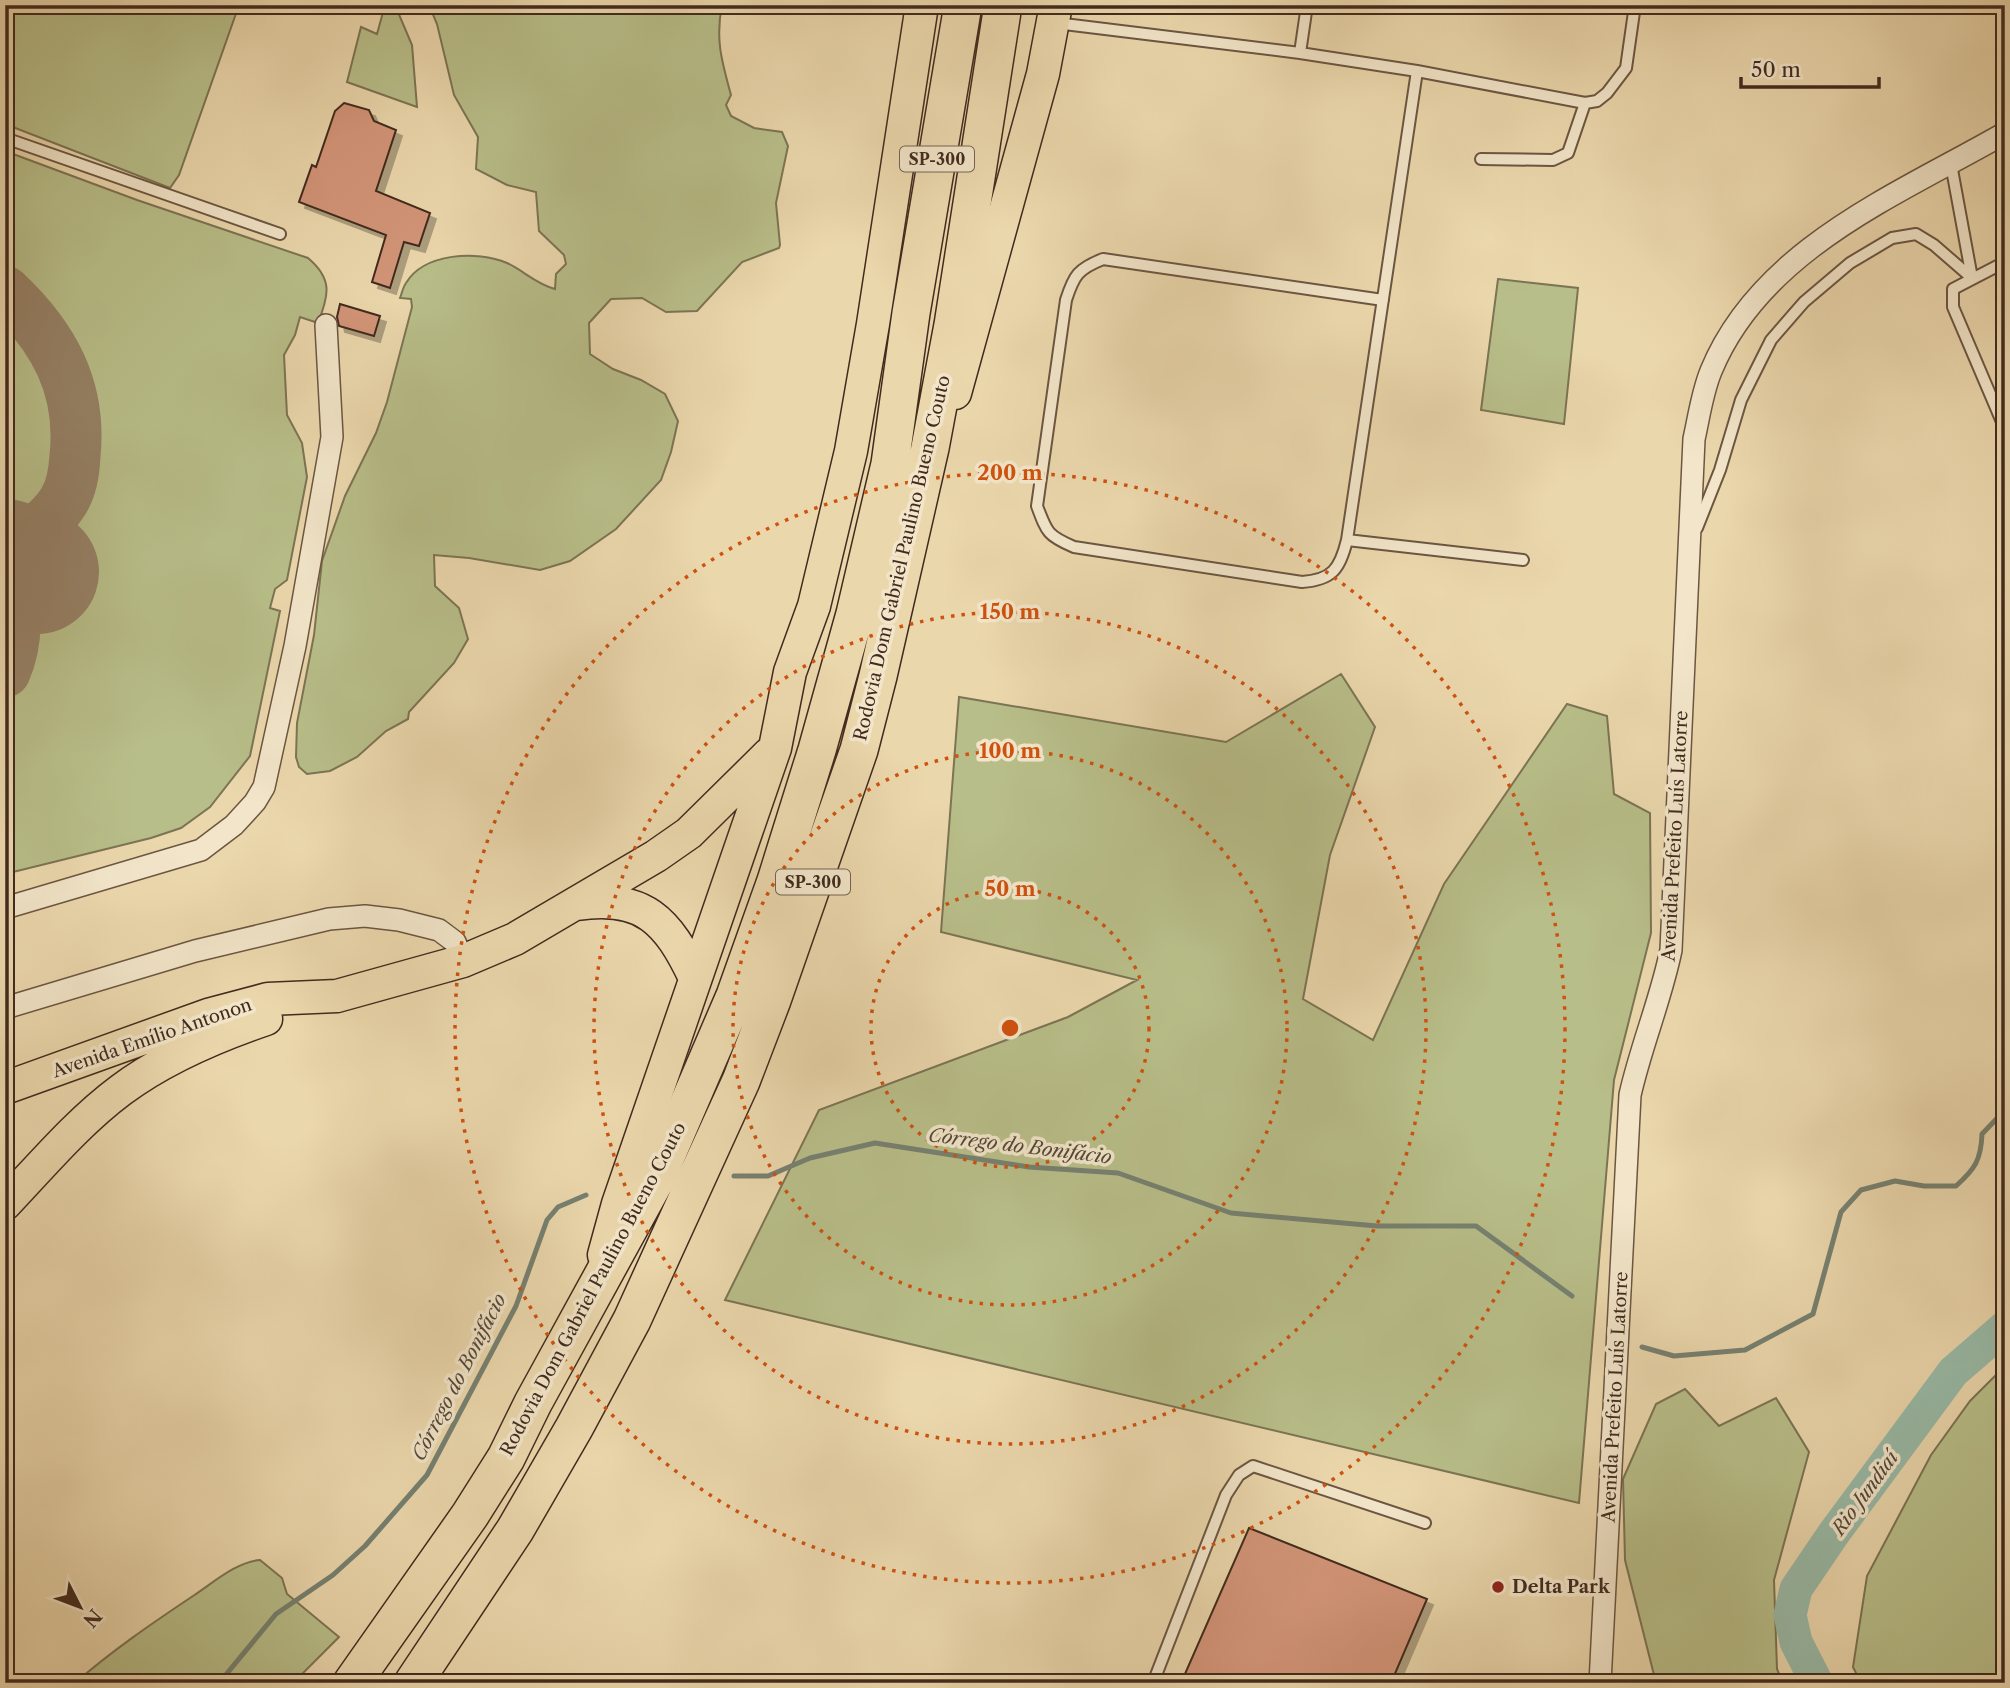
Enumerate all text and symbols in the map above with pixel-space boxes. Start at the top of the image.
scale bar [1741,46,1879,90]
text: 50 m [1751,57,1801,82]
road number: SP-300 [900,146,974,172]
street label: Rodovia Dom Gabriel Paulino Bueno Couto [849,373,955,743]
text: 200 m [977,460,1043,485]
text: 150 m [980,599,1040,624]
street label: Avenida Prefeito Luís Latorre [1657,710,1693,963]
text: 100 m [979,738,1041,763]
road number: SP-300 [776,870,850,894]
text: 50 m [984,876,1036,901]
street label: Avenida Emílio Antonon [48,993,255,1083]
centre of rings [998,1016,1022,1040]
street label: Rodovia Dom Gabriel Paulino Bueno Couto [495,1118,691,1460]
water label: Córrego do Bonifácio [927,1123,1113,1169]
street label: Avenida Prefeito Luís Latorre [1597,1271,1633,1524]
water label: Córrego do Bonifácio [407,1290,511,1464]
water label: Rio Jundiaí [1826,1445,1904,1541]
north arrow [46,1572,116,1642]
place label: Delta Park [1512,1576,1611,1598]
marker: Delta Park [1490,1579,1506,1595]
text: N [78,1604,106,1632]

